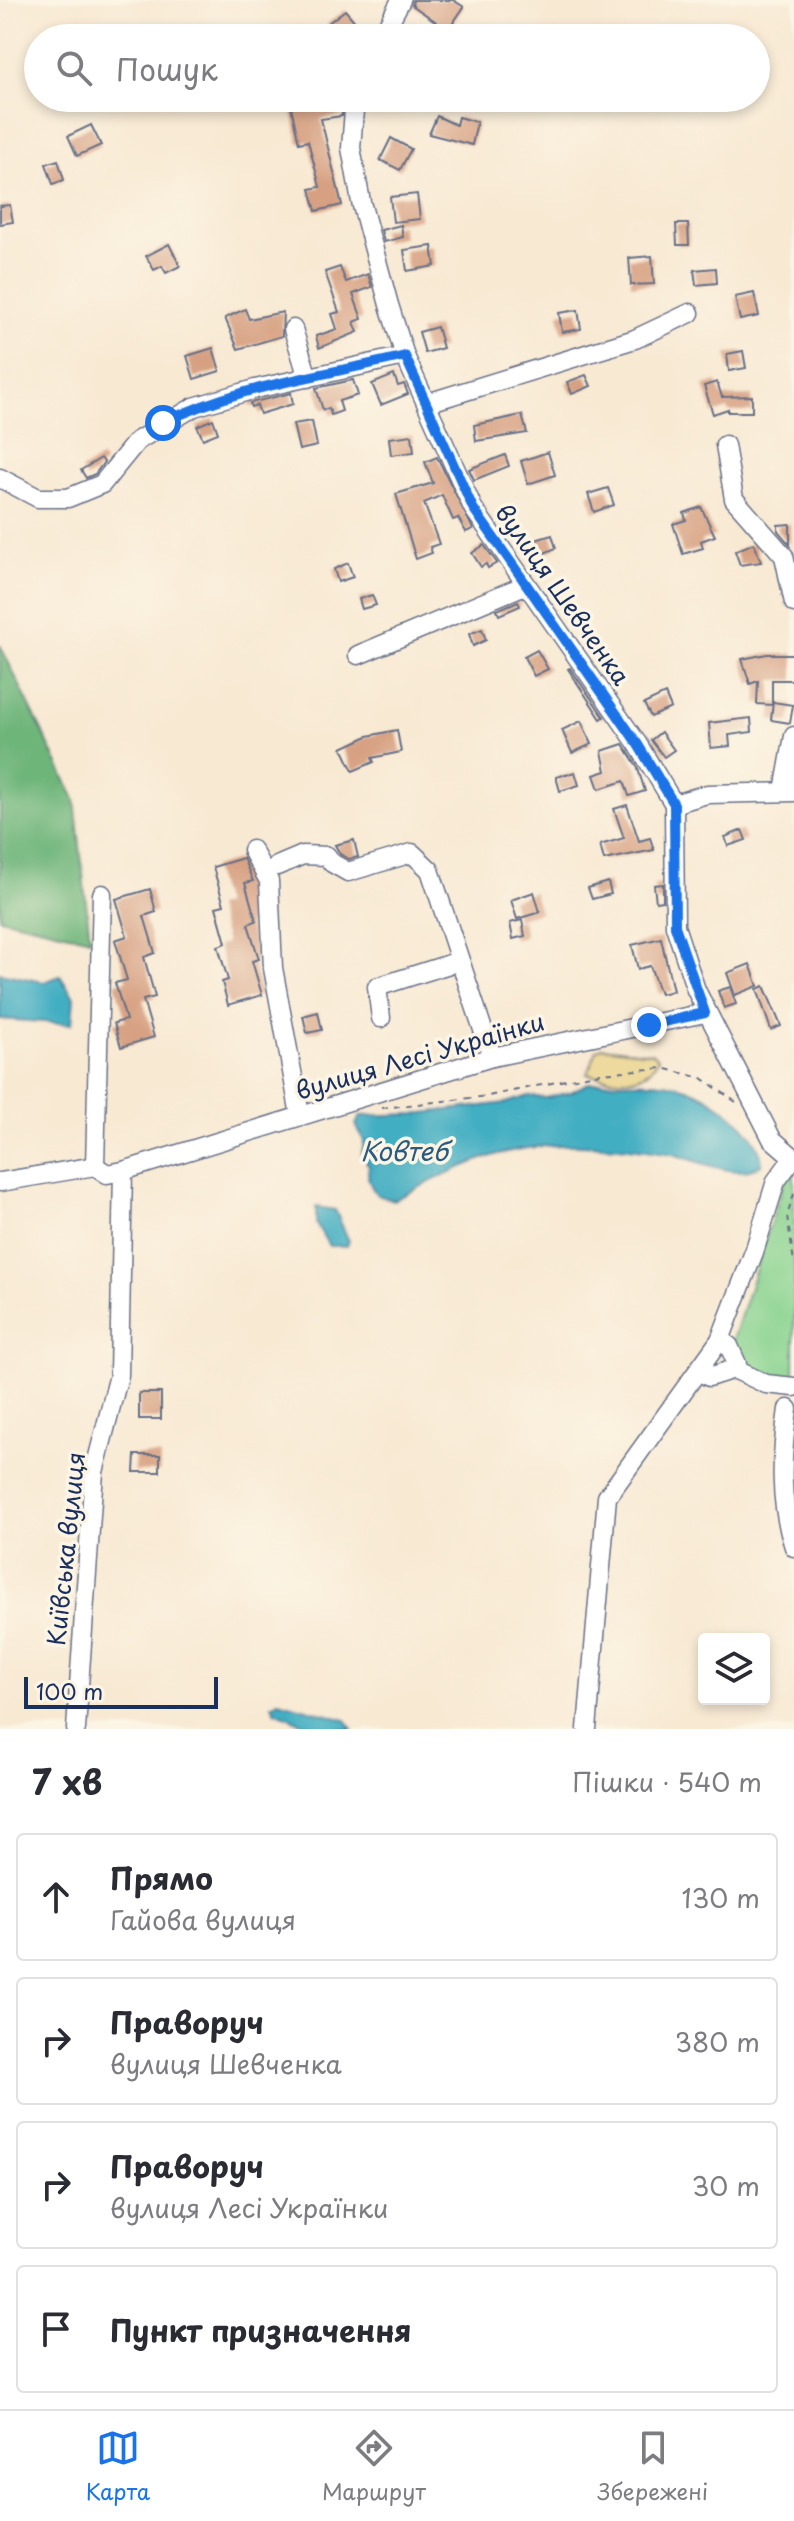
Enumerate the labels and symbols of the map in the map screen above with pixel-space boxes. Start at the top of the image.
route start [145,405,181,441]
street label: вулиця Шевченка [488,496,640,692]
street label: вулиця Лесі Українки [291,1002,548,1108]
route end [631,1007,667,1043]
water label: Ковтеб [360,1131,454,1170]
street label: Київська вулиця [37,1450,93,1647]
scale bar [24,1673,218,1709]

